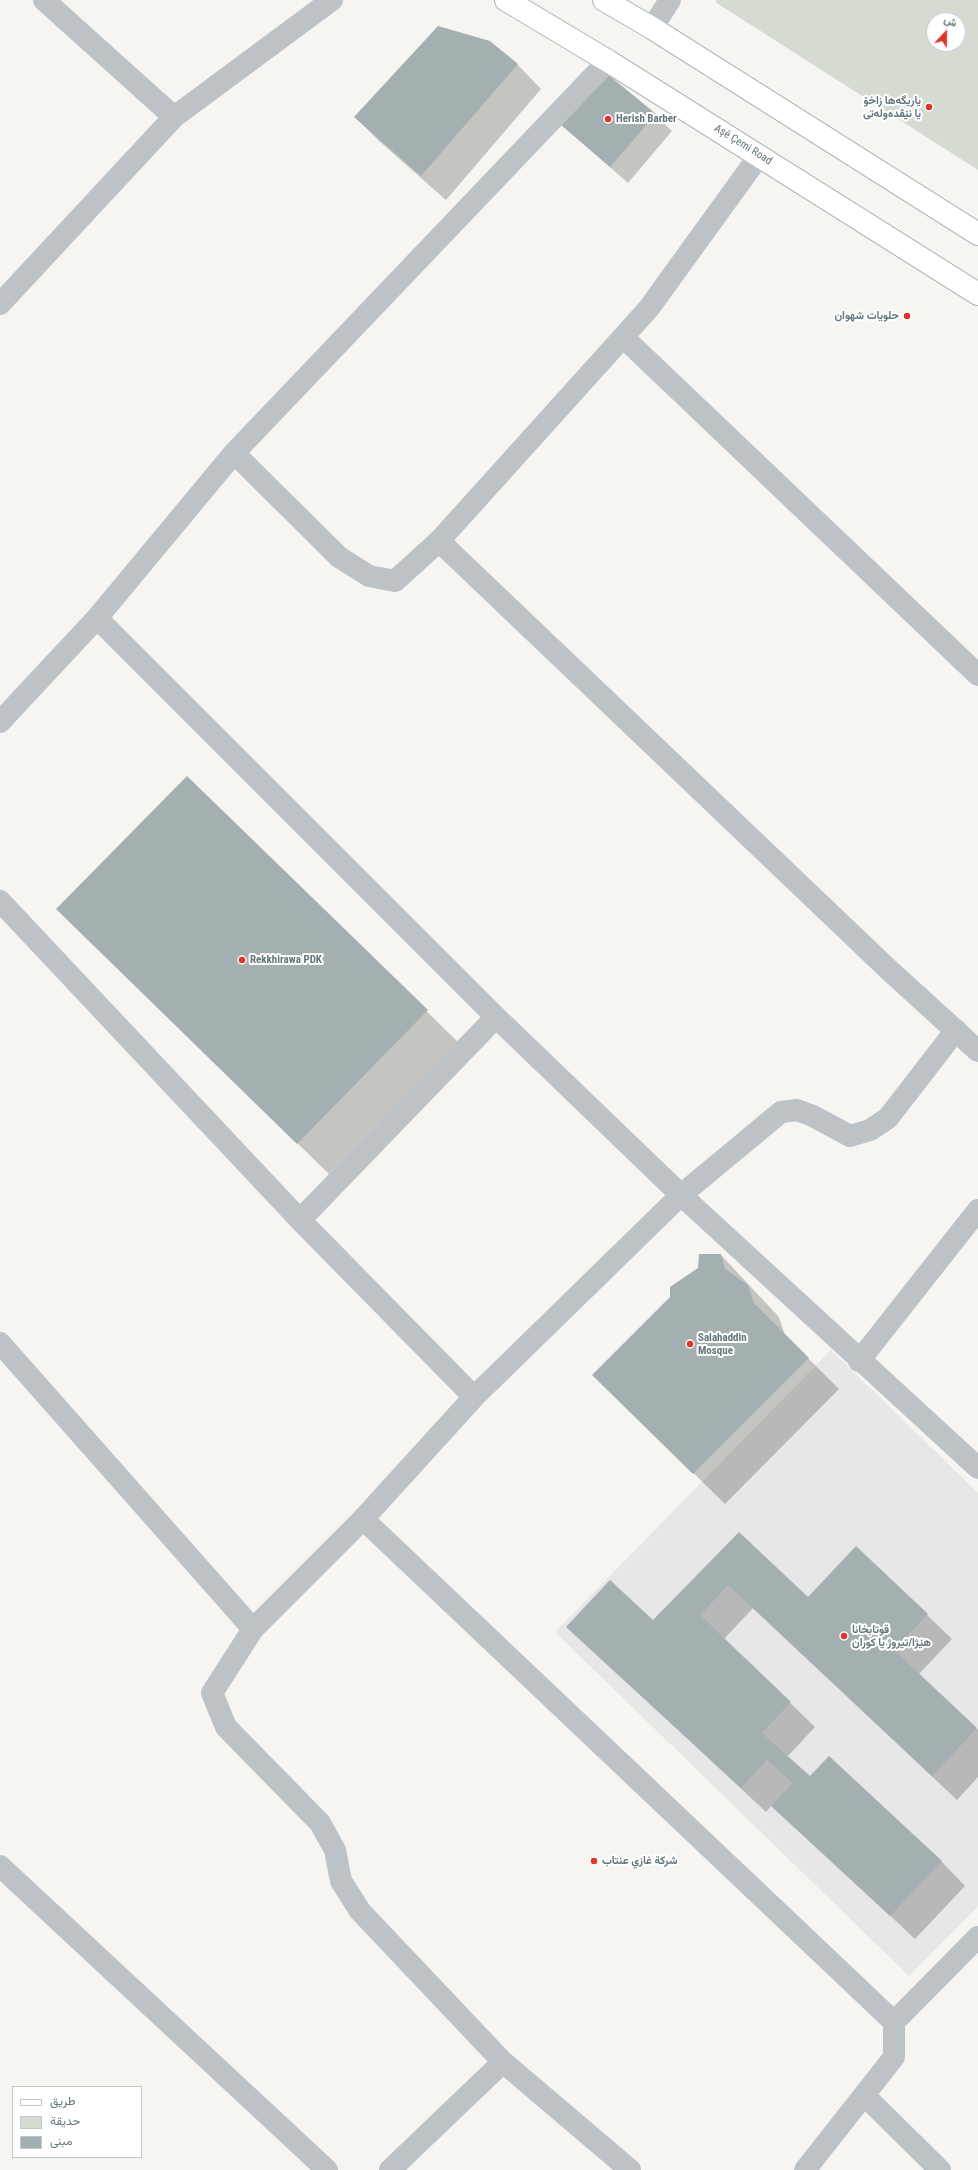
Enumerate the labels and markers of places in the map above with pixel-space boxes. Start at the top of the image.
place label: یاریگه‌ها زاخۆ یا نێڤده‌وله‌تی [863,94,921,120]
marker: یاریگه‌ها زاخۆ یا نێڤده‌وله‌تی [924,102,934,112]
place label: Herish Barber [616,112,677,126]
marker: Herish Barber [603,114,613,124]
place label: حلويات شهوان [834,309,899,323]
marker: حلويات شهوان [902,311,912,321]
place label: Rekkhirawa PDK [250,953,322,967]
marker: Rekkhirawa PDK [237,955,247,965]
place label: Salahaddin Mosque [698,1331,747,1357]
marker: Salahaddin Mosque [685,1339,695,1349]
place label: قوتابخانا هێژا/تيروژ يا كوران [852,1623,931,1649]
marker: قوتابخانا هێژا/تيروژ يا كوران [839,1631,849,1641]
place label: شركة غازي عنتاب [602,1854,677,1868]
marker: شركة غازي عنتاب [589,1856,599,1866]

